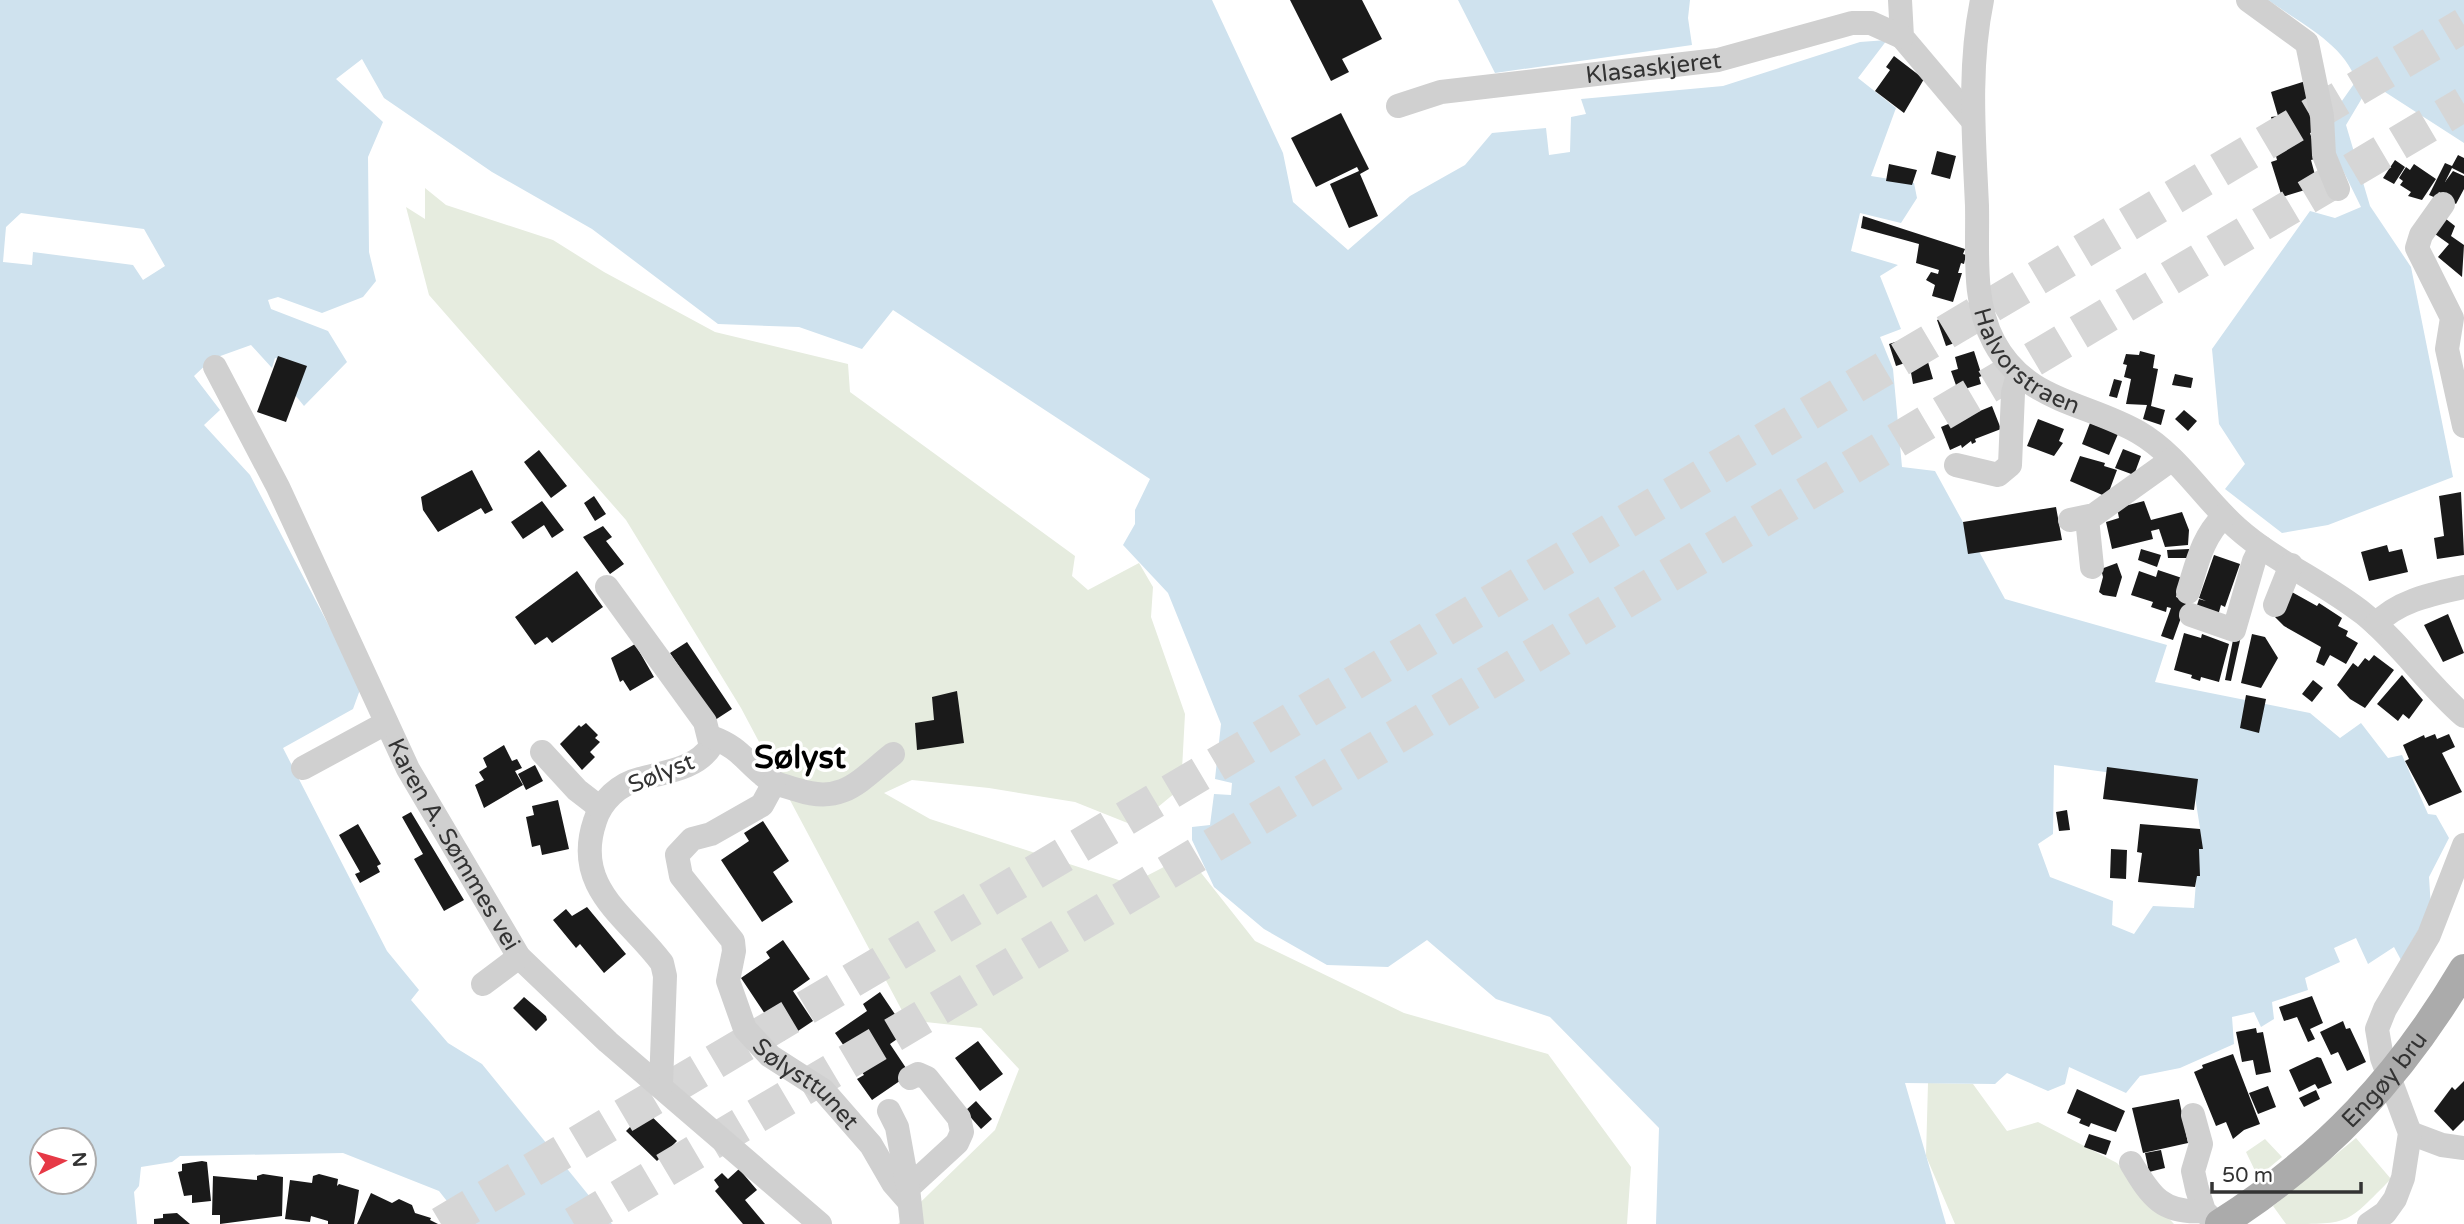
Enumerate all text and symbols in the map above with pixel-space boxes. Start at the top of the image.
street label: Klasaskjeret [1584,46,1723,90]
street label: Halvorstraen [1967,305,2084,421]
street label: Karen A. Sømmes vei [381,734,526,956]
district label: Sølyst [754,739,847,777]
street label: Sølyst [624,747,699,800]
street label: Engøy bru [2336,1026,2434,1134]
street label: Sølysttunet [746,1032,865,1136]
north arrow [28,1126,98,1196]
scale bar [2212,1150,2361,1194]
text: N [67,1151,91,1168]
text: 50 m [2222,1163,2273,1188]

